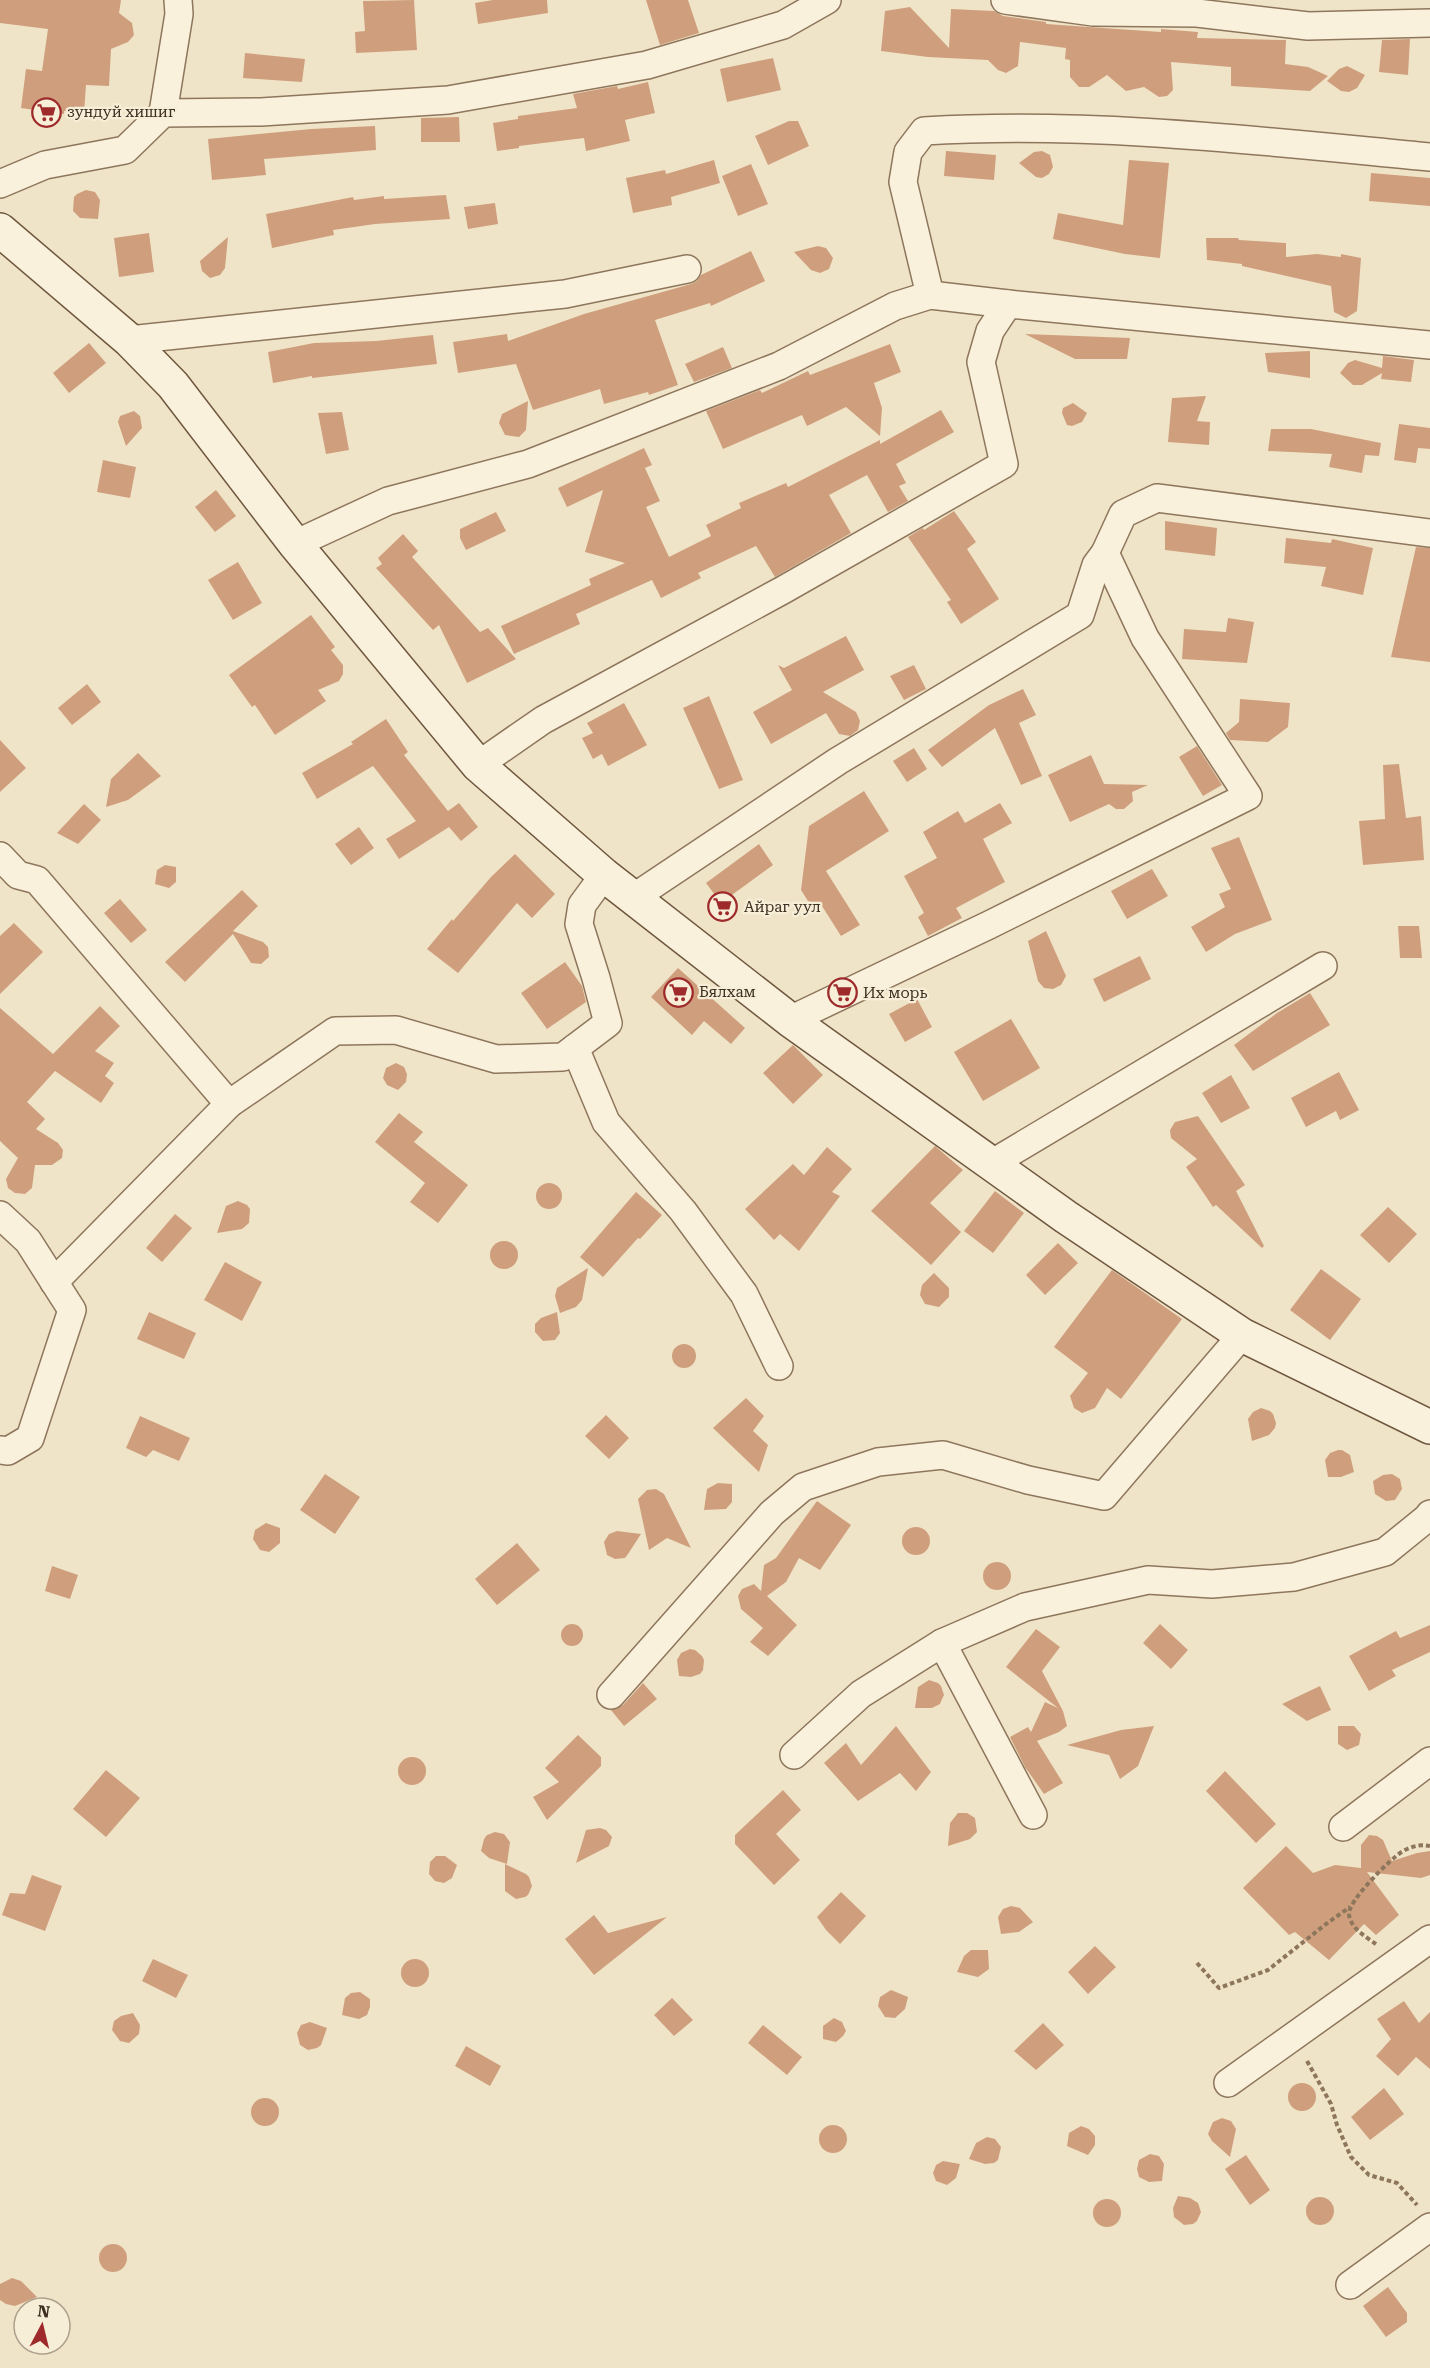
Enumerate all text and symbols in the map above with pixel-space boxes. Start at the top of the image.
supermarket icon: зундуй хишиг [30,96,62,128]
place label: зундуй хишиг [67,103,176,121]
supermarket icon: Айраг уул [707,891,739,923]
place label: Айраг уул [744,898,821,916]
supermarket icon: Бялхам [662,976,694,1008]
supermarket icon: Их морь [826,977,858,1009]
place label: Бялхам [699,983,756,1001]
place label: Их морь [863,984,927,1002]
north arrow [12,2296,72,2356]
text: N [36,2301,51,2322]

